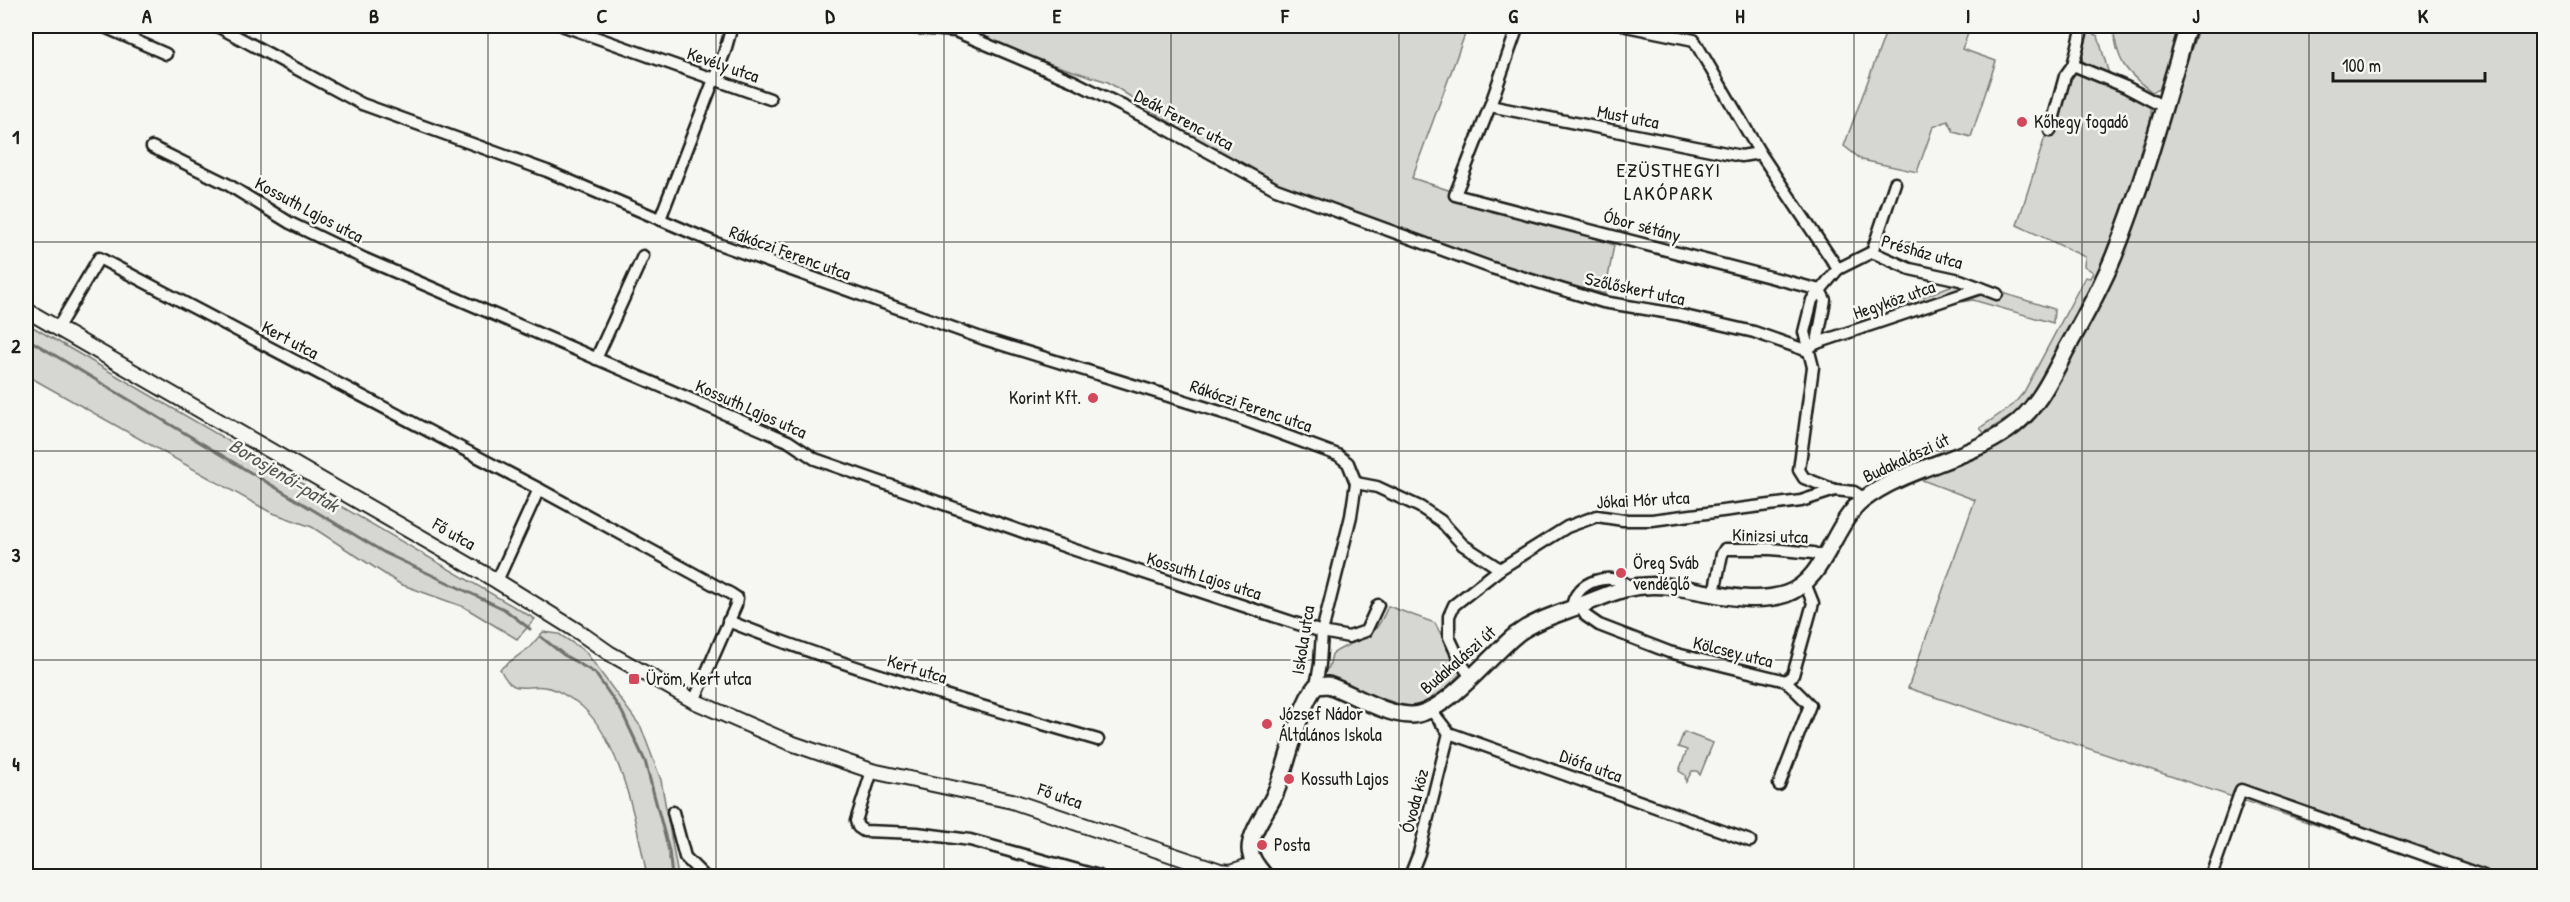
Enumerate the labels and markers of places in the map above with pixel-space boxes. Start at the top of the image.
place label: Kőhegy fogadó [2034,109,2128,134]
marker: Kőhegy fogadó [2015,115,2029,129]
place label: Korint Kft. [1009,385,1081,410]
marker: Korint Kft. [1086,391,1100,405]
place label: Öreg Sváb vendéglő [1633,550,1699,596]
marker: Öreg Sváb vendéglő [1614,566,1628,580]
place label: Üröm, Kert utca [646,666,751,691]
marker: Üröm, Kert utca [627,672,641,686]
place label: József Nádor Általános Iskola [1279,701,1382,747]
marker: József Nádor Általános Iskola [1260,717,1274,731]
place label: Kossuth Lajos [1301,766,1389,791]
marker: Kossuth Lajos [1282,772,1296,786]
place label: Posta [1274,832,1310,857]
marker: Posta [1255,838,1269,852]

